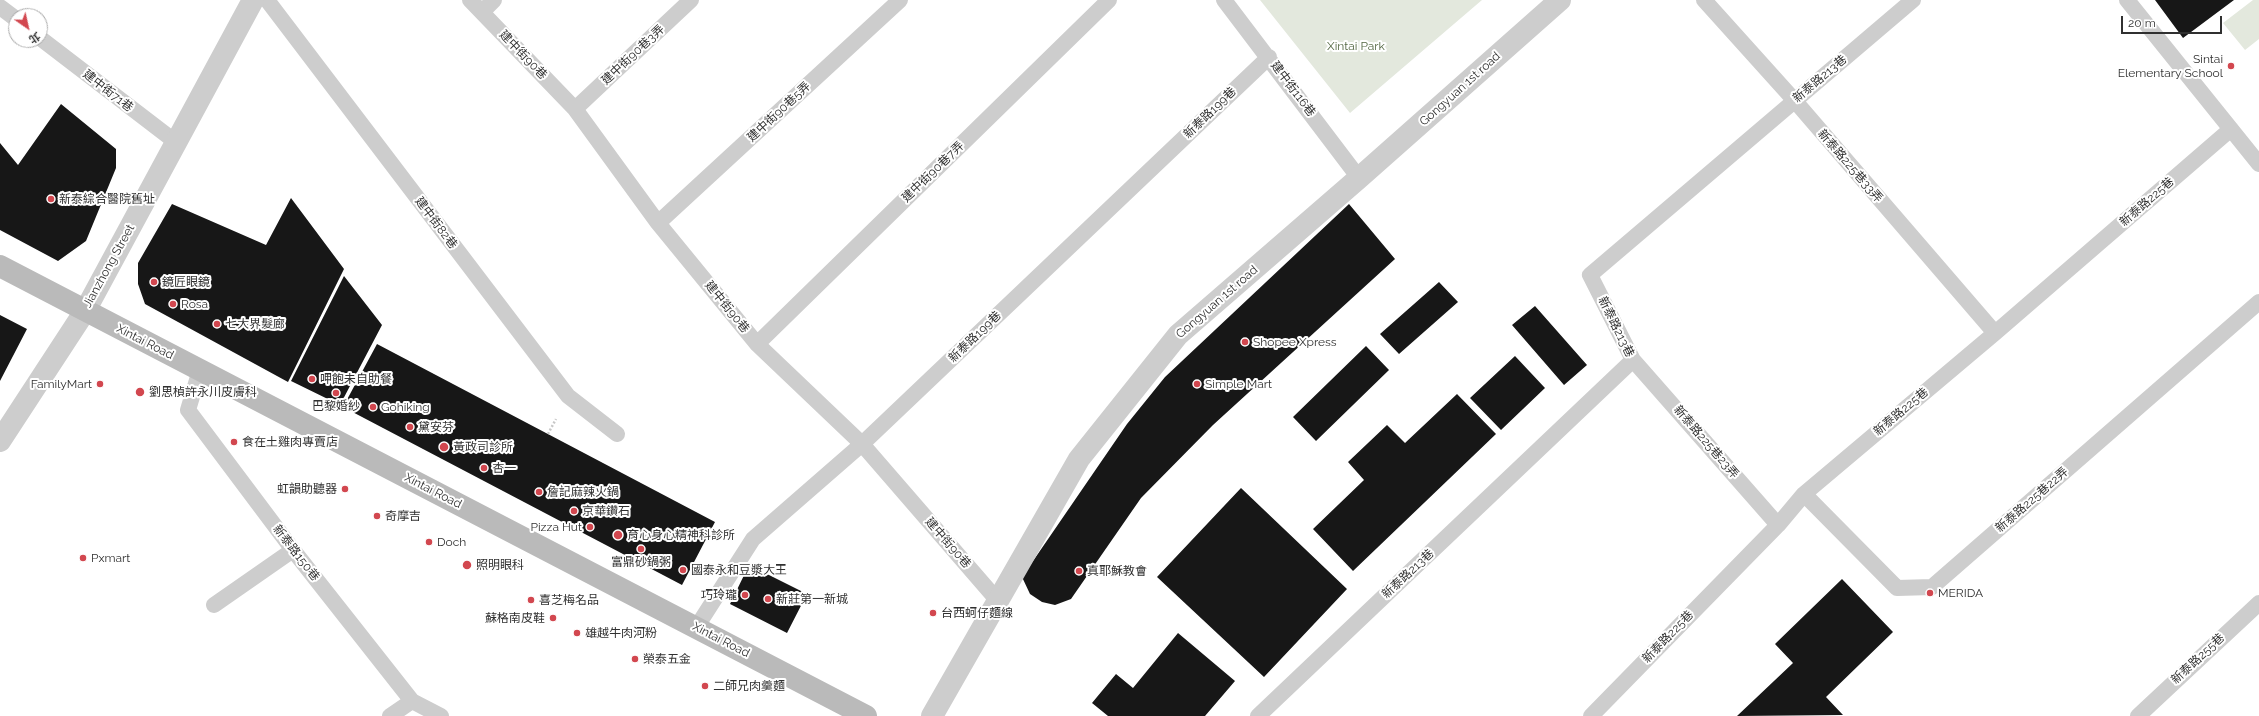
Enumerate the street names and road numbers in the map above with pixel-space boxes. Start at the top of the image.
street label: 建中街90巷3弄 [599,22,667,88]
street label: 建中街90巷 [496,28,550,82]
street label: Gongyuan 1st road [1417,49,1503,129]
street label: 新泰路213巷 [1790,52,1850,106]
street label: 建中街116巷 [1268,59,1318,119]
street label: 建中街71巷 [80,67,136,115]
street label: 建中街90巷5弄 [745,79,813,145]
street label: 新泰路199巷 [1181,84,1239,142]
street label: 新泰路225巷33弄 [1814,127,1886,205]
street label: 建中街90巷7弄 [899,139,967,205]
street label: 新泰路225巷 [2117,175,2177,229]
street label: 建中街82巷 [412,194,460,252]
street label: Jianzhong Street [80,222,138,310]
street label: Gongyuan 1st road [1173,263,1261,341]
street label: 建中街90巷 [702,278,752,336]
street label: 新泰路213巷 [1595,294,1637,360]
street label: 新泰路199巷 [946,308,1004,366]
street label: Xintai Road [114,321,176,363]
street label: 新泰路225巷 [1871,385,1931,439]
street label: 新泰路225巷23弄 [1670,403,1742,481]
street label: 新泰路225巷22弄 [1993,465,2071,535]
street label: Xintai Road [402,470,464,512]
street label: 建中街90巷 [922,515,974,571]
street label: 新泰路150巷 [270,522,322,584]
street label: 新泰路213巷 [1379,546,1437,602]
street label: 新泰路225巷 [1640,608,1696,666]
street label: Xintai Road [690,619,752,661]
street label: 新泰路255巷 [2168,631,2228,687]

